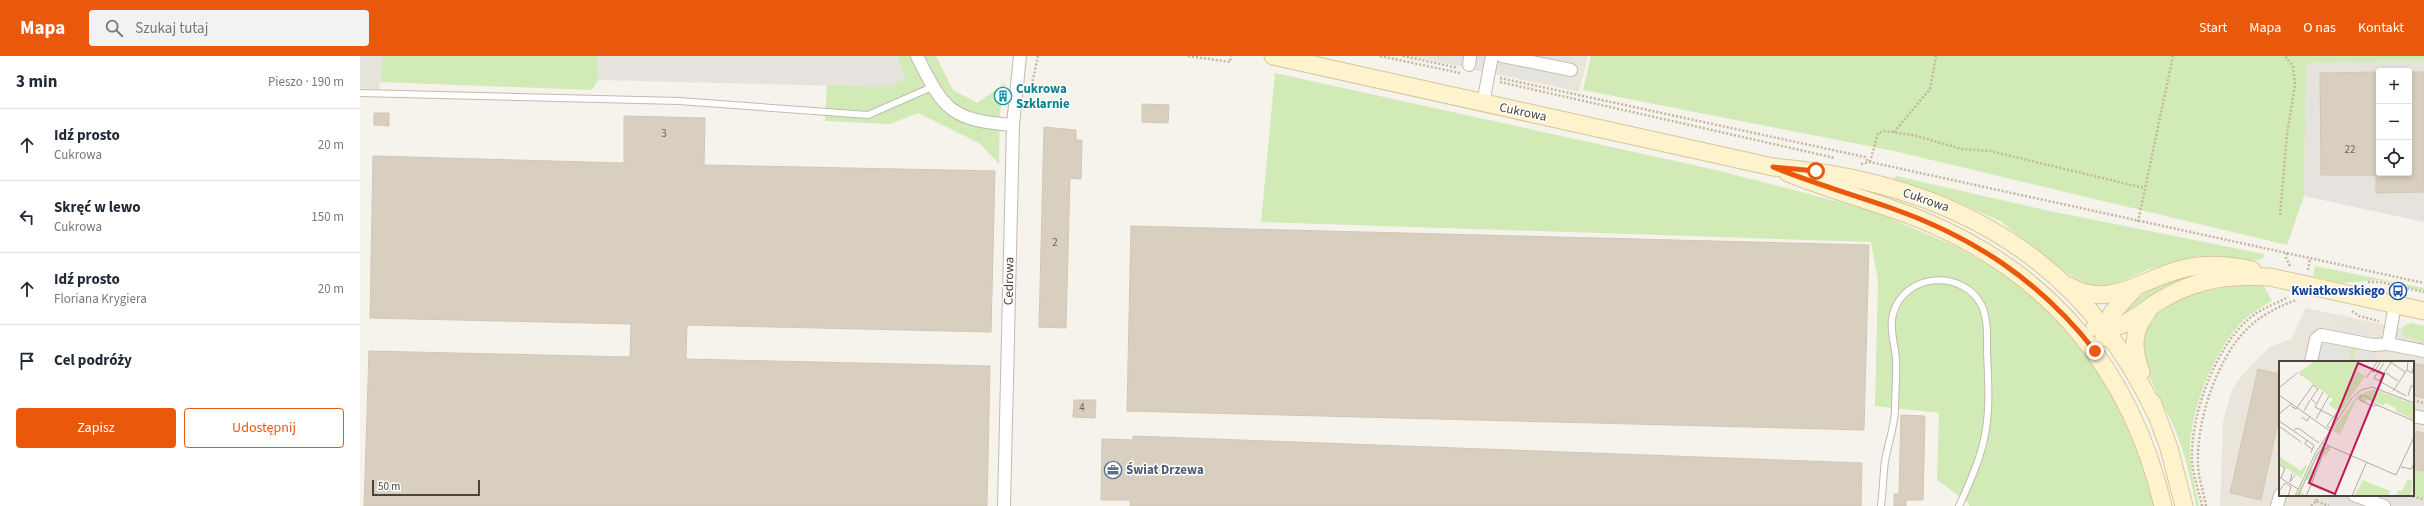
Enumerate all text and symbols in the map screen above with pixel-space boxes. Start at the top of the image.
search box [89,10,369,46]
text: Mapa [20,15,65,42]
icon: search [103,17,125,39]
text: Szukaj tutaj [135,18,208,39]
text: Start [2199,18,2227,38]
text: Mapa [2249,18,2281,38]
text: O nas [2303,18,2336,38]
text: Kontakt [2358,18,2404,38]
map controls [2376,68,2412,176]
button: + [2376,68,2412,104]
text: 3 min [16,70,57,94]
text: Pieszo · 190 m [268,73,344,91]
place label: Cukrowa Szklarnie [1016,80,1070,113]
building icon: Cukrowa Szklarnie [993,86,1013,106]
street label: Cukrowa [1498,98,1548,126]
button: − [2376,104,2412,140]
text: Idź prosto [54,125,120,146]
house number: 3 [661,126,667,141]
icon: ahead [16,134,38,156]
text: 20 m [318,136,344,154]
button: locate [2376,140,2412,176]
house number: 22 [2345,142,2355,157]
text: Cukrowa [54,146,102,164]
route start [1807,162,1825,180]
street label: Cukrowa [1900,184,1952,216]
text: Skręć w lewo [54,197,141,218]
icon: left [16,206,38,228]
text: 150 m [311,208,344,226]
text: Cukrowa [54,218,102,236]
house number: 2 [1052,235,1058,250]
street label: Cedrowa [1000,257,1018,305]
text: Idź prosto [54,269,120,290]
icon: ahead [16,278,38,300]
text: 20 m [318,280,344,298]
bus stop icon: Kwiatkowskiego [2388,281,2408,301]
place label: Kwiatkowskiego [2291,282,2385,300]
text: Floriana Krygiera [54,290,147,308]
route end [2086,342,2104,360]
icon: arrive [16,350,38,372]
text: Cel podróży [54,350,132,371]
inset map [2279,361,2414,496]
house number: 4 [1079,400,1085,415]
button: Zapisz [16,408,176,448]
button: Udostępnij [184,408,344,448]
office icon: Świat Drzewa [1103,460,1123,480]
place label: Świat Drzewa [1126,461,1204,479]
scale bar [372,478,480,497]
text: 50 m [378,479,400,494]

